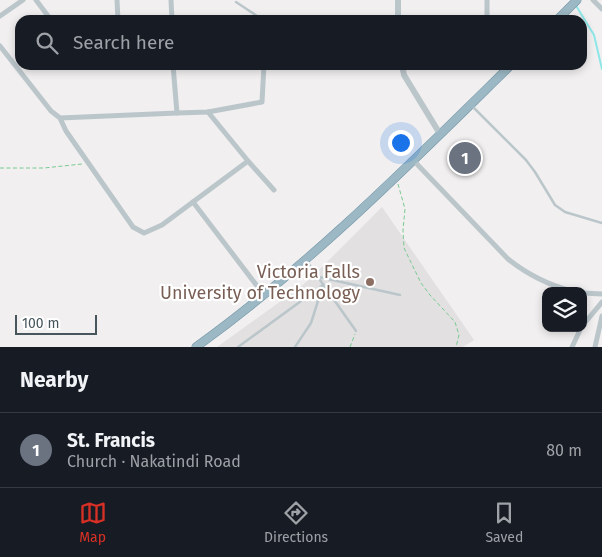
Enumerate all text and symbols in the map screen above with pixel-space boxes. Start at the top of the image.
search box [15,15,587,70]
icon: search [33,29,61,57]
text: Search here [73,31,174,54]
your location [388,130,414,156]
pin: 1 [449,139,481,177]
place label: Victoria Falls University of Technology [160,261,360,304]
marker: Victoria Falls University of Technology [364,276,376,288]
map controls [542,287,587,332]
button: layers [542,287,587,332]
scale bar [15,312,98,335]
text: 100 m [22,315,59,332]
text: Nearby [20,367,88,393]
text: St. Francis [67,429,155,452]
text: 1 [32,441,40,460]
text: 80 m [546,441,582,460]
text: Church · Nakatindi Road [67,452,241,471]
tab: Map [79,499,107,546]
tab: Directions [264,499,328,546]
tab: Saved [485,499,523,546]

